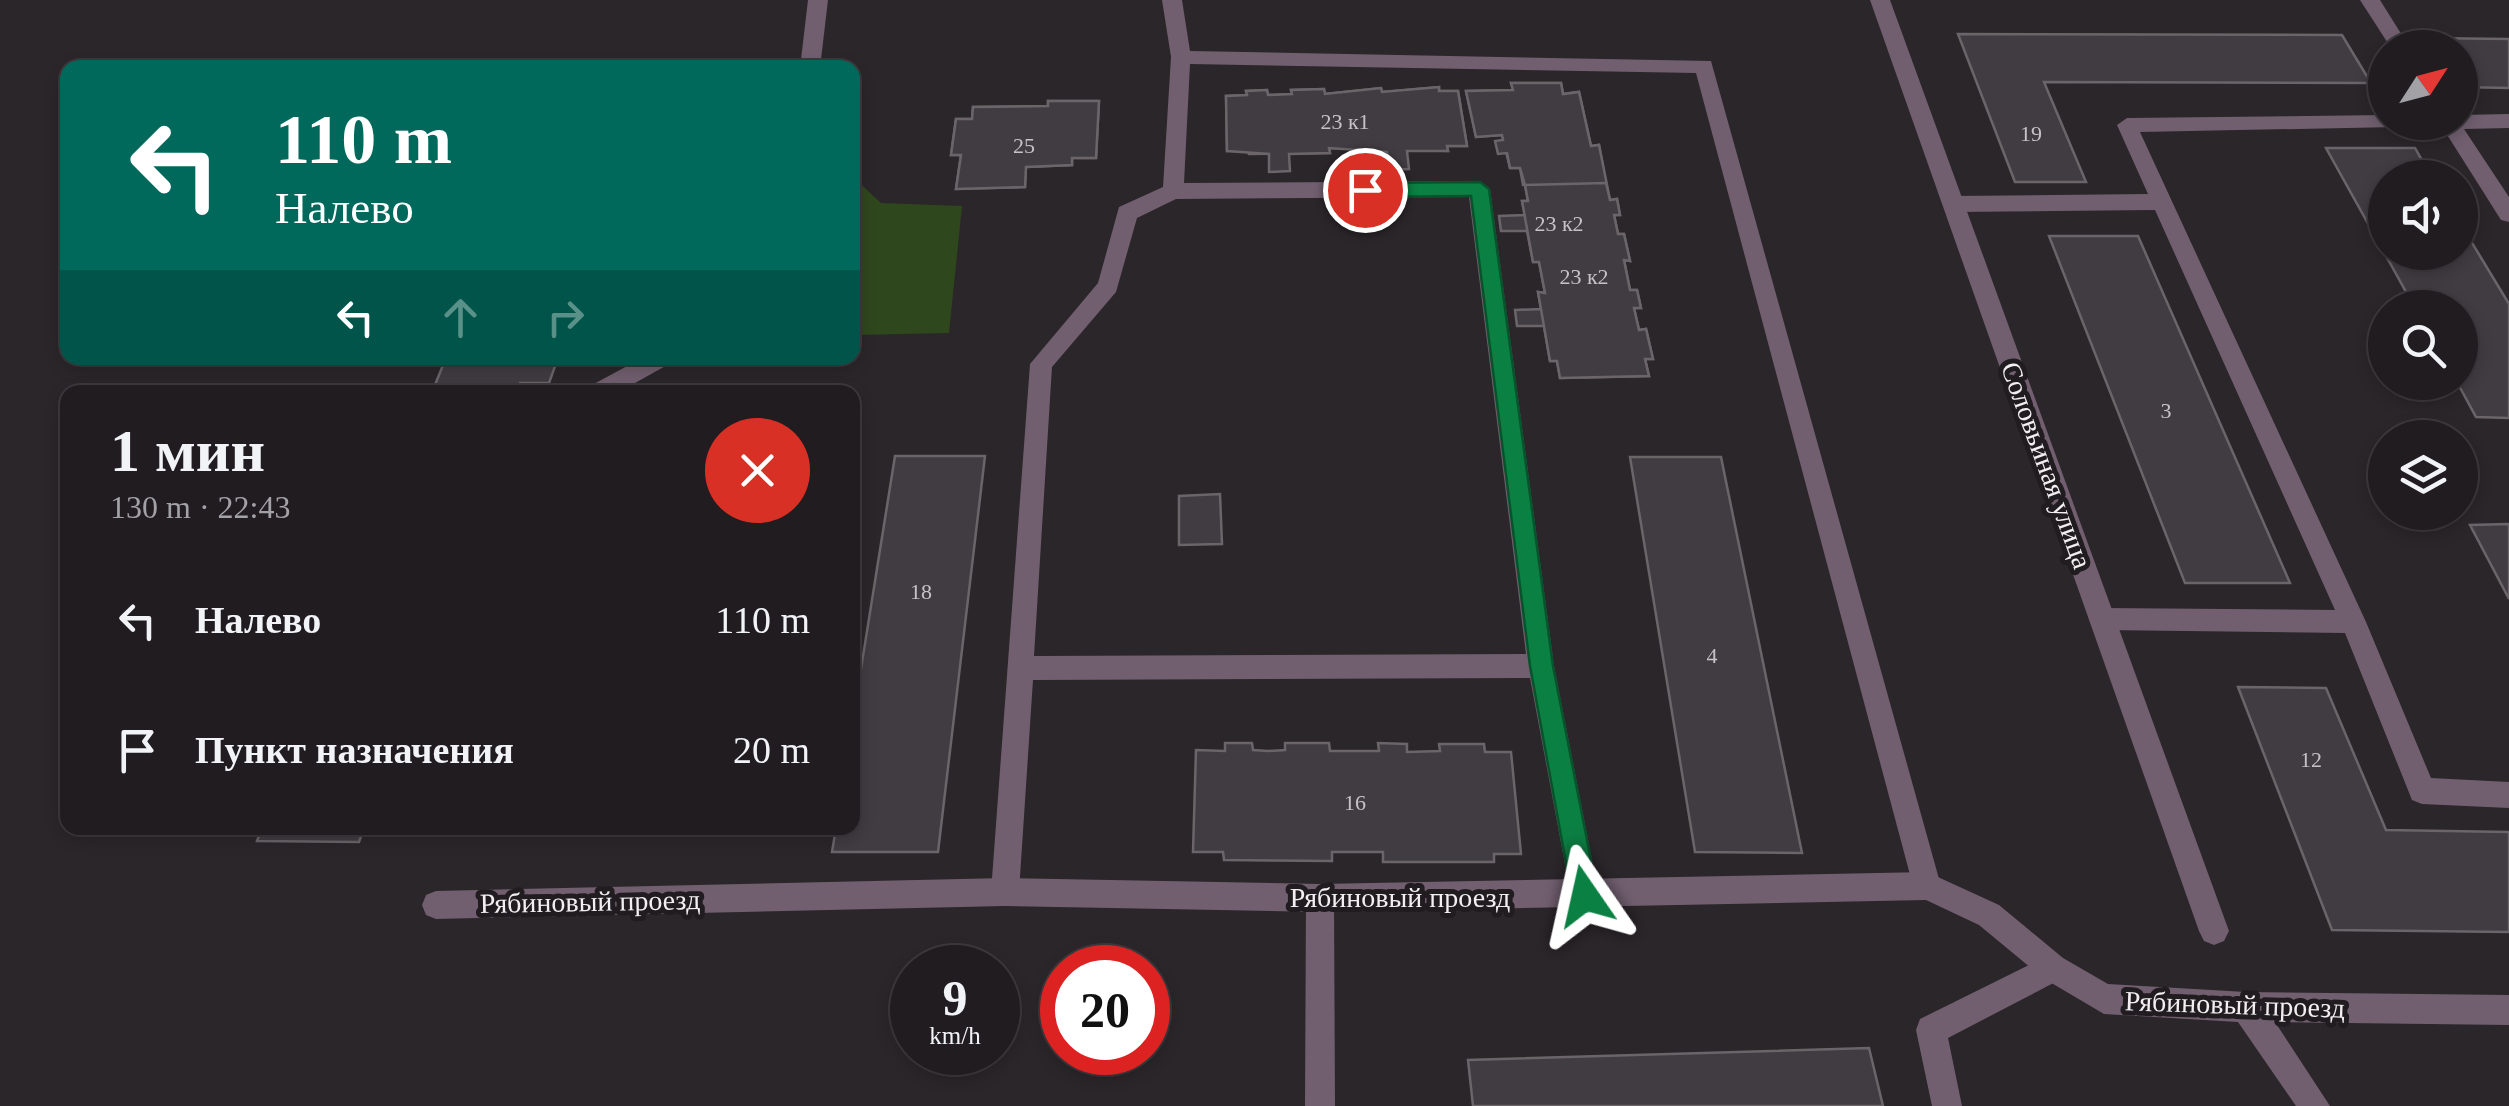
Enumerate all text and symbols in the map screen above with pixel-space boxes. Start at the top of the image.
north arrow [2368,30,2478,140]
map controls [2368,30,2478,530]
icon: left [110,100,240,230]
text: 110 m [275,101,452,178]
house number: 23 к1 [1320,109,1370,134]
house number: 19 [2020,121,2042,146]
house number: 25 [1013,133,1035,158]
pin [1323,148,1408,233]
button: sound [2368,160,2478,270]
icon: arrive [1338,163,1393,218]
text: Налево [275,183,414,233]
house number: 23 к2 [1534,211,1584,236]
house number: 23 к2 [1559,264,1609,289]
icon: left [328,290,383,345]
icon: ahead [433,290,488,345]
icon: right [538,290,593,345]
button: search [2368,290,2478,400]
street label: Соловьиная улица [1995,358,2099,573]
house number: 3 [2161,398,2172,423]
text: 1 мин [110,418,265,484]
button: close [705,418,810,523]
button: layers [2368,420,2478,530]
text: 130 m · 22:43 [110,489,290,525]
house number: 18 [910,579,932,604]
icon: left [110,593,165,648]
text: Налево [195,599,321,641]
text: 110 m [715,599,810,641]
house number: 4 [1707,643,1718,668]
icon: arrive [110,723,165,778]
text: Пункт назначения [195,729,514,771]
text: 20 m [733,729,810,771]
house number: 12 [2300,747,2322,772]
house number: 16 [1344,790,1366,815]
position arrow [1533,844,1637,948]
street label: Рябиновый проезд [1290,882,1510,913]
street label: Рябиновый проезд [479,884,701,919]
speed limit sign: 20 [1040,945,1170,1075]
text: 9 [943,970,968,1026]
street label: Рябиновый проезд [2124,985,2346,1024]
text: km/h [929,1022,981,1049]

